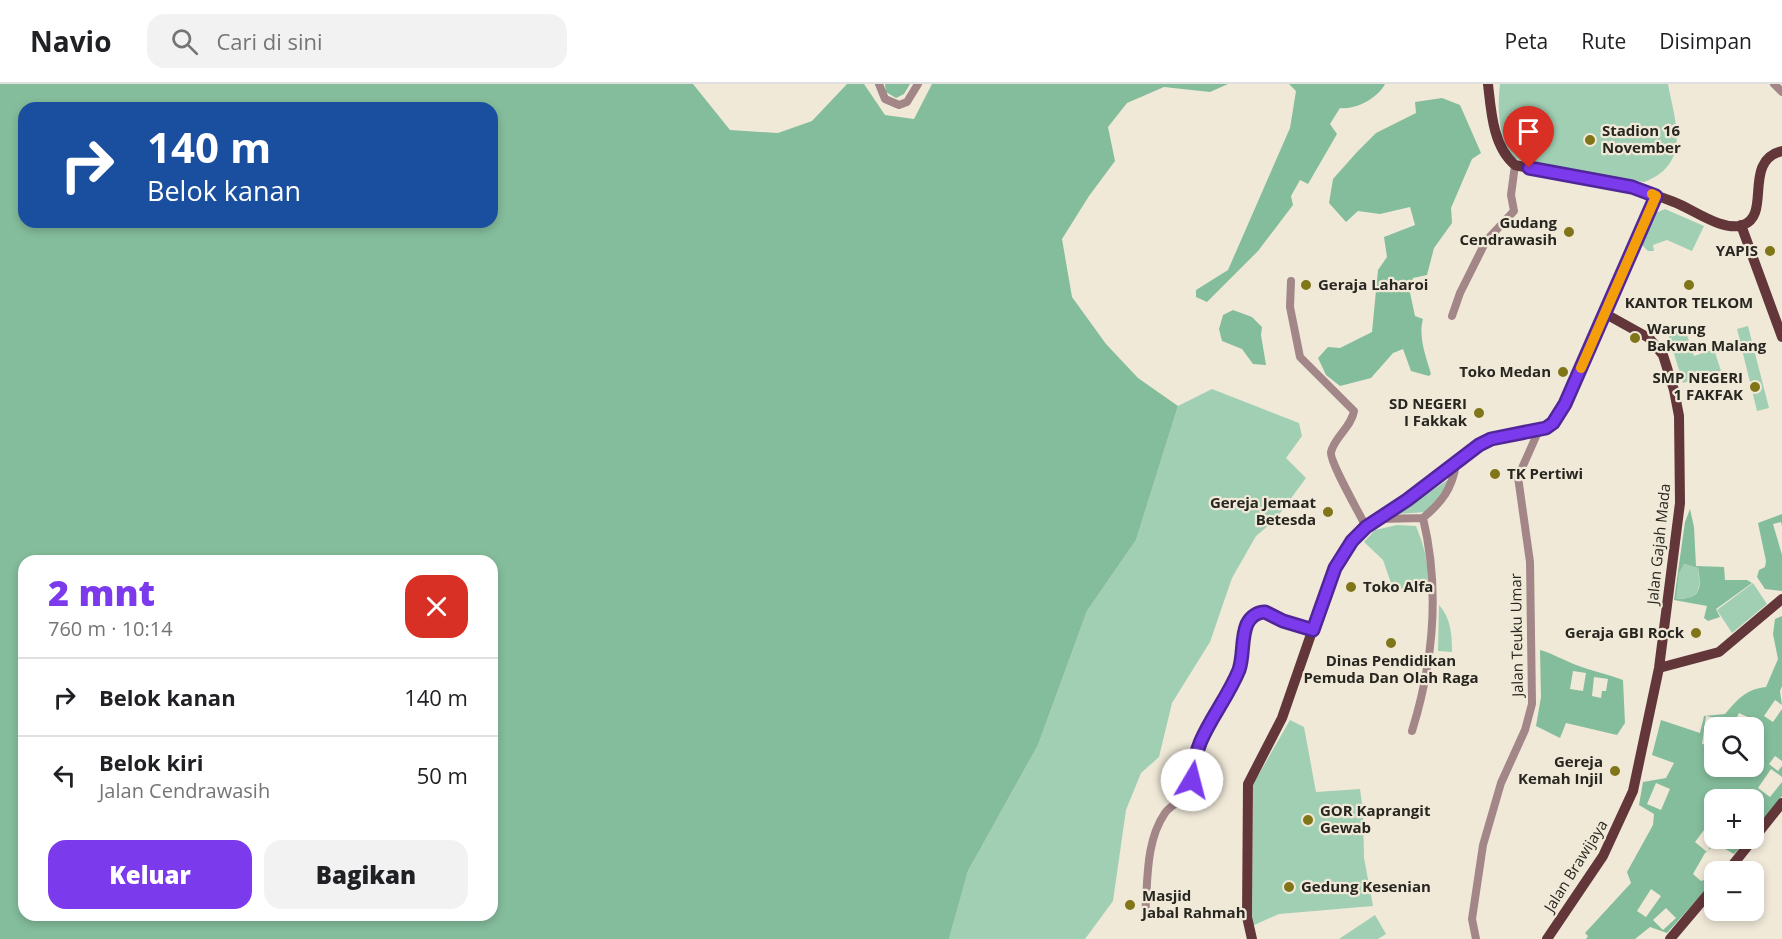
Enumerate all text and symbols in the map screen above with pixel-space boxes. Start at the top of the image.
search box [147,14,567,68]
text: Navio [30,22,111,60]
icon: search [168,25,201,58]
text: Cari di sini [216,26,323,56]
text: Peta [1505,27,1548,55]
text: Rute [1581,27,1626,55]
text: Disimpan [1659,27,1752,55]
pin [1503,106,1554,168]
icon: arrive [1512,115,1545,148]
text: 140 m [147,118,271,175]
place label: Stadion 16 November [1602,120,1681,157]
icon: right [48,126,126,204]
marker: Stadion 16 November [1583,133,1597,147]
text: Belok kanan [147,172,301,209]
place label: Gudang Cendrawasih [1460,212,1558,249]
marker: Gudang Cendrawasih [1562,225,1576,239]
place label: YAPIS [1716,240,1758,260]
marker: YAPIS [1763,244,1777,258]
place label: Geraja Laharoi [1318,274,1428,294]
marker: Geraja Laharoi [1299,278,1313,292]
marker: KANTOR TELKOM [1682,278,1696,292]
place label: KANTOR TELKOM [1625,292,1753,312]
place label: Warung Bakwan Malang [1647,318,1767,355]
marker: Warung Bakwan Malang [1628,331,1642,345]
place label: Toko Medan [1459,361,1551,381]
marker: Toko Medan [1556,365,1570,379]
place label: SMP NEGERI 1 FAKFAK [1653,367,1743,404]
marker: SMP NEGERI 1 FAKFAK [1748,380,1762,394]
place label: SD NEGERI I Fakkak [1389,393,1468,430]
marker: SD NEGERI I Fakkak [1472,406,1486,420]
place label: TK Pertiwi [1507,463,1583,483]
marker: TK Pertiwi [1488,467,1502,481]
street label: Jalan Gajah Mada [1642,482,1674,607]
place label: Gereja Jemaat Betesda [1210,492,1316,529]
marker: Gereja Jemaat Betesda [1321,505,1335,519]
text: 2 mnt [48,568,155,617]
street label: Jalan Teuku Umar [1505,573,1527,699]
button: close [405,575,468,638]
place label: Toko Alfa [1363,576,1433,596]
marker: Toko Alfa [1344,580,1358,594]
text: 760 m · 10:14 [48,615,173,642]
place label: Geraja GBI Rock [1565,622,1685,642]
marker: Geraja GBI Rock [1689,626,1703,640]
marker: Dinas Pendidikan Pemuda Dan Olah Raga [1384,636,1398,650]
place label: Dinas Pendidikan Pemuda Dan Olah Raga [1303,650,1479,687]
icon: right [48,681,81,714]
text: Belok kanan [99,682,236,712]
text: 140 m [404,682,468,712]
map controls [1704,717,1764,921]
button: search [1704,717,1764,777]
text: Belok kiri [99,747,204,777]
position arrow [1160,748,1224,812]
place label: Gereja Kemah Injil [1518,751,1603,788]
icon: left [48,759,81,792]
text: 50 m [417,760,468,790]
marker: Gereja Kemah Injil [1608,764,1622,778]
text: Jalan Cendrawasih [99,777,270,804]
button: + [1704,789,1764,849]
place label: GOR Kaprangit Gewab [1320,800,1431,837]
marker: GOR Kaprangit Gewab [1301,813,1315,827]
street label: Jalan Brawijaya [1538,816,1611,917]
button: Keluar [48,840,252,909]
button: Bagikan [264,840,468,909]
button: − [1704,861,1764,921]
place label: Gedung Kesenian [1301,876,1431,896]
marker: Gedung Kesenian [1282,880,1296,894]
place label: Masjid Jabal Rahmah [1140,885,1246,922]
marker: Masjid Jabal Rahmah [1123,898,1137,912]

